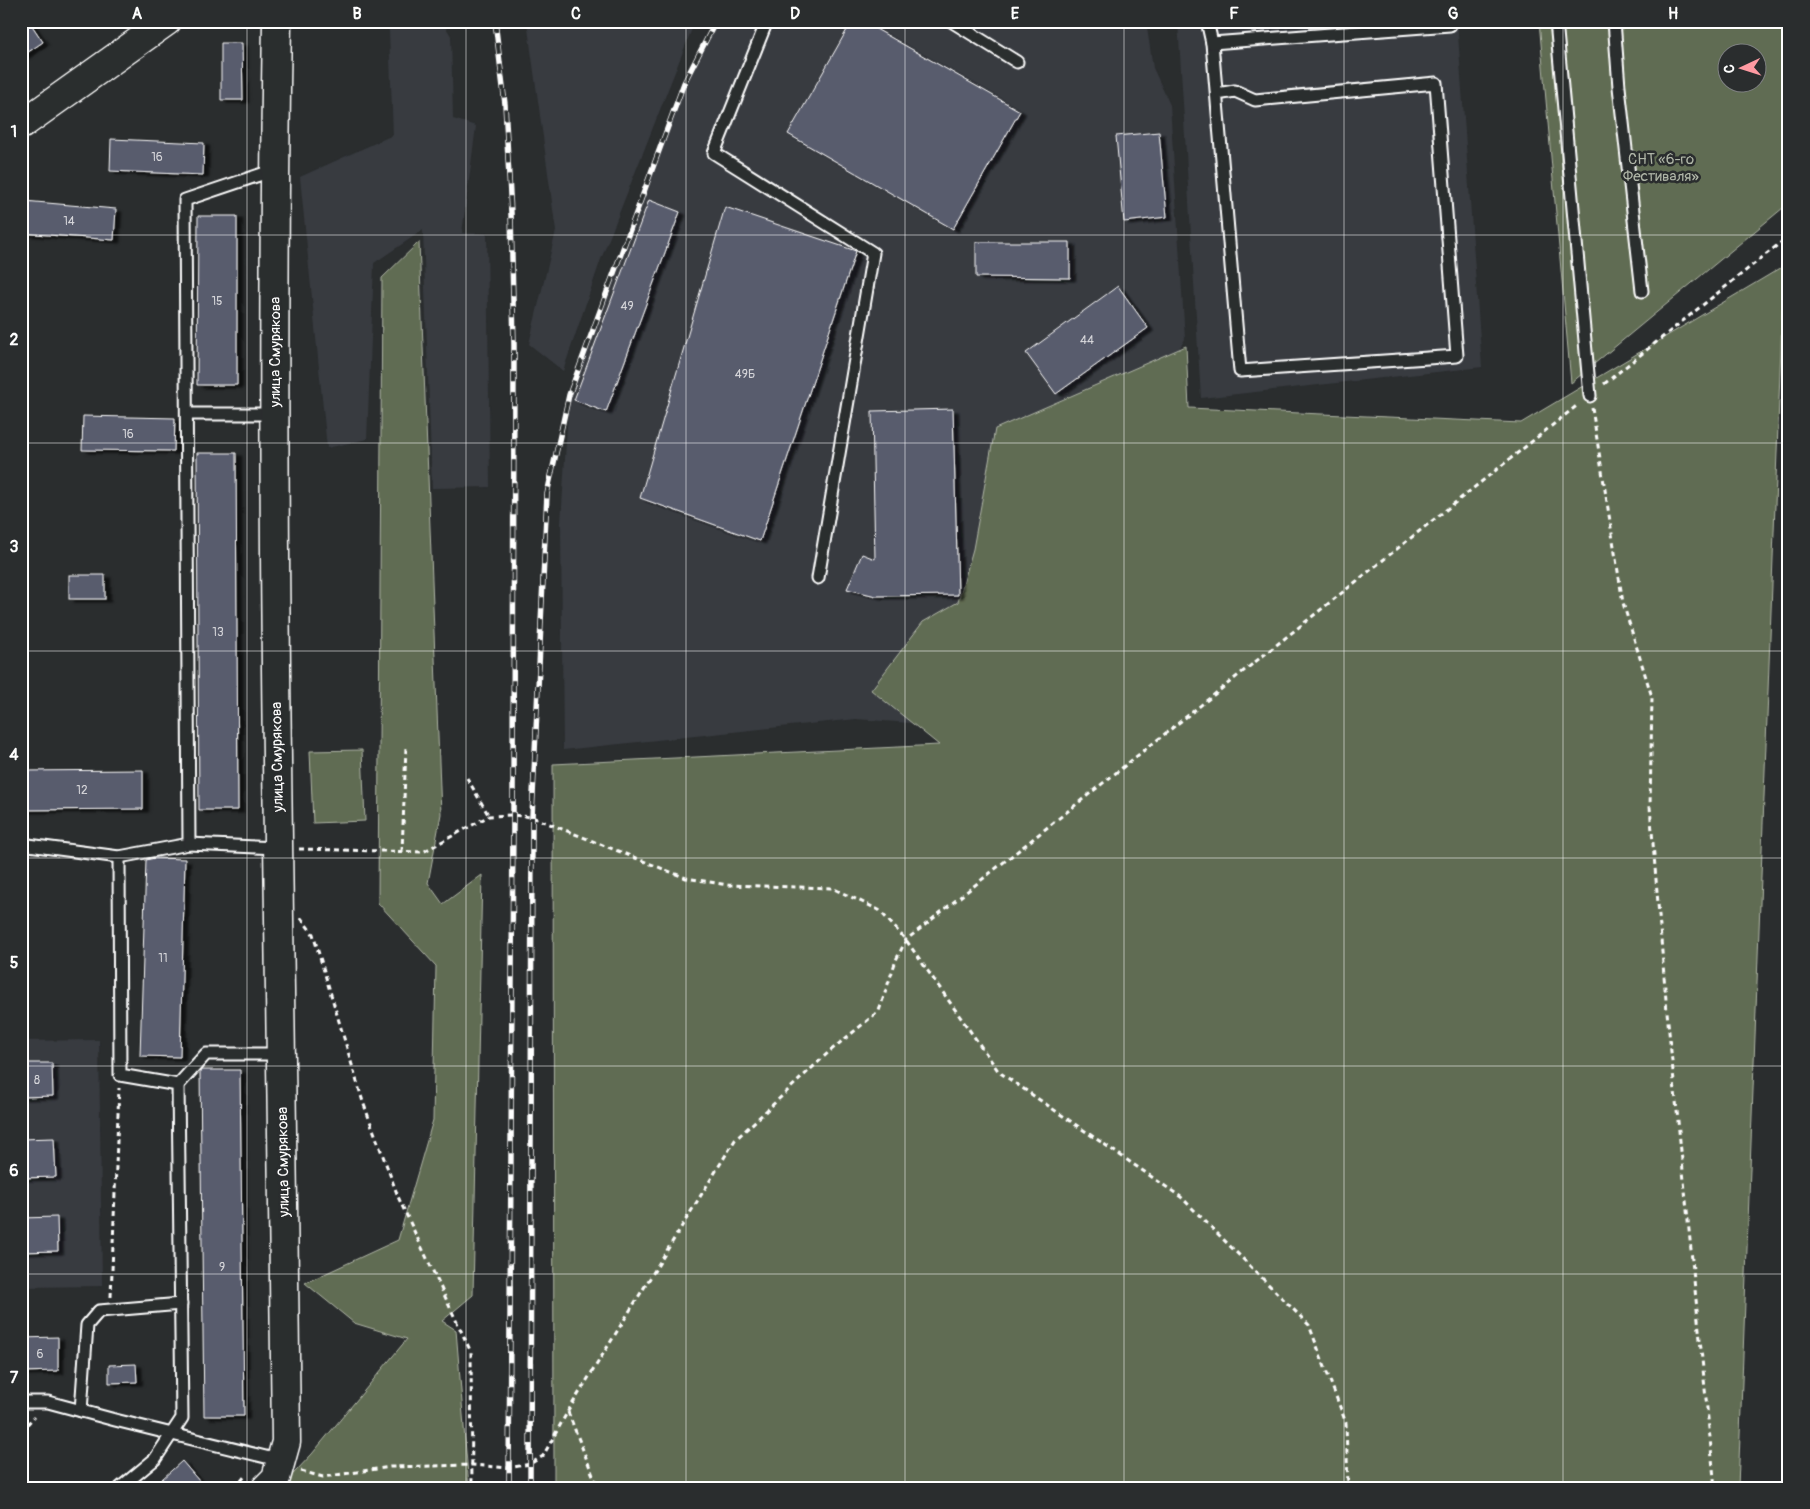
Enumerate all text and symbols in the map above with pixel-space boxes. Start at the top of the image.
text: A [132,4,143,24]
text: B [352,4,362,24]
text: C [571,4,581,24]
text: D [790,4,800,24]
text: E [1011,4,1020,24]
text: F [1229,4,1239,24]
text: G [1448,4,1459,24]
text: H [1668,4,1678,24]
north arrow [1718,42,1768,92]
text: С [1721,64,1738,74]
text: 1 [11,122,17,142]
house number: 16 [151,150,163,165]
park label: СНТ «6-го Фестиваля» [1623,150,1699,186]
house number: 14 [63,214,75,229]
house number: 15 [211,294,223,309]
street label: улица Смурякова [266,297,285,408]
house number: 49 [620,299,634,314]
text: 2 [10,330,19,350]
house number: 44 [1080,333,1094,348]
house number: 49Б [735,367,755,382]
house number: 16 [122,427,134,442]
text: 3 [10,537,19,557]
house number: 13 [212,625,224,640]
street label: улица Смурякова [267,702,288,813]
text: 4 [9,745,19,765]
house number: 12 [76,783,88,798]
house number: 11 [158,951,168,966]
text: 5 [10,953,19,973]
house number: 8 [34,1073,40,1088]
street label: улица Смурякова [273,1107,294,1218]
text: 6 [9,1161,19,1181]
house number: 9 [219,1260,225,1275]
house number: 6 [37,1347,44,1362]
text: 7 [10,1368,19,1388]

